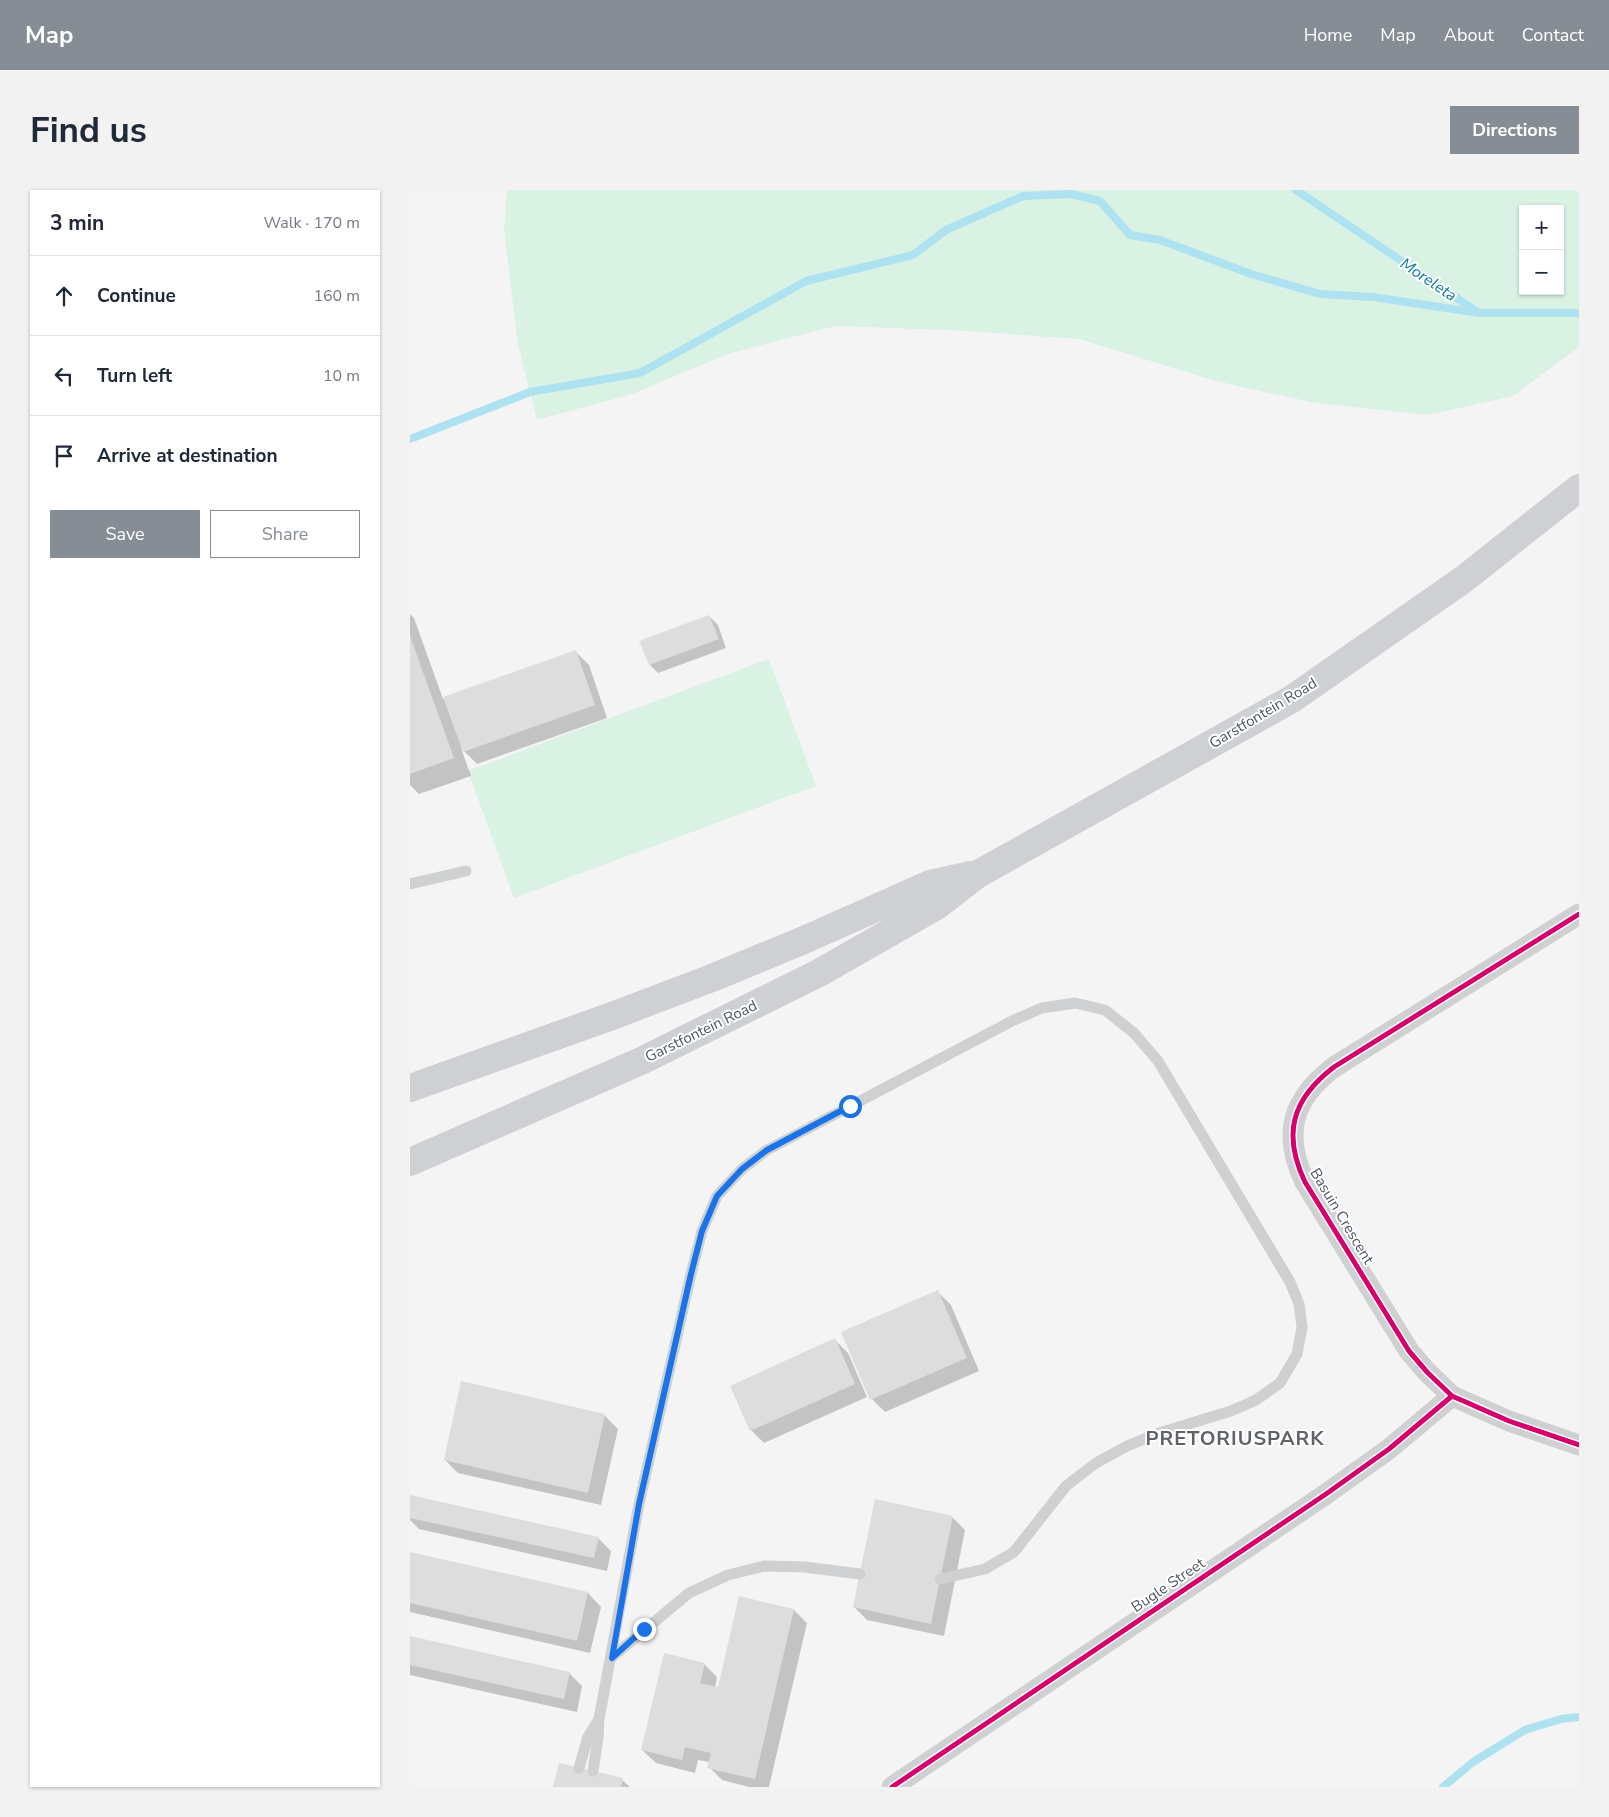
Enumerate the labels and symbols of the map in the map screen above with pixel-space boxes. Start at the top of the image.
water label: Moreleta [1396,253,1461,307]
street label: Garstfontein Road [1206,673,1320,753]
street label: Garstfontein Road [642,995,760,1067]
route start [839,1095,862,1118]
street label: Basuin Crescent [1305,1164,1379,1268]
district label: PRETORIUSPARK [1145,1425,1325,1452]
street label: Bugle Street [1127,1553,1209,1617]
route end [633,1618,656,1641]

